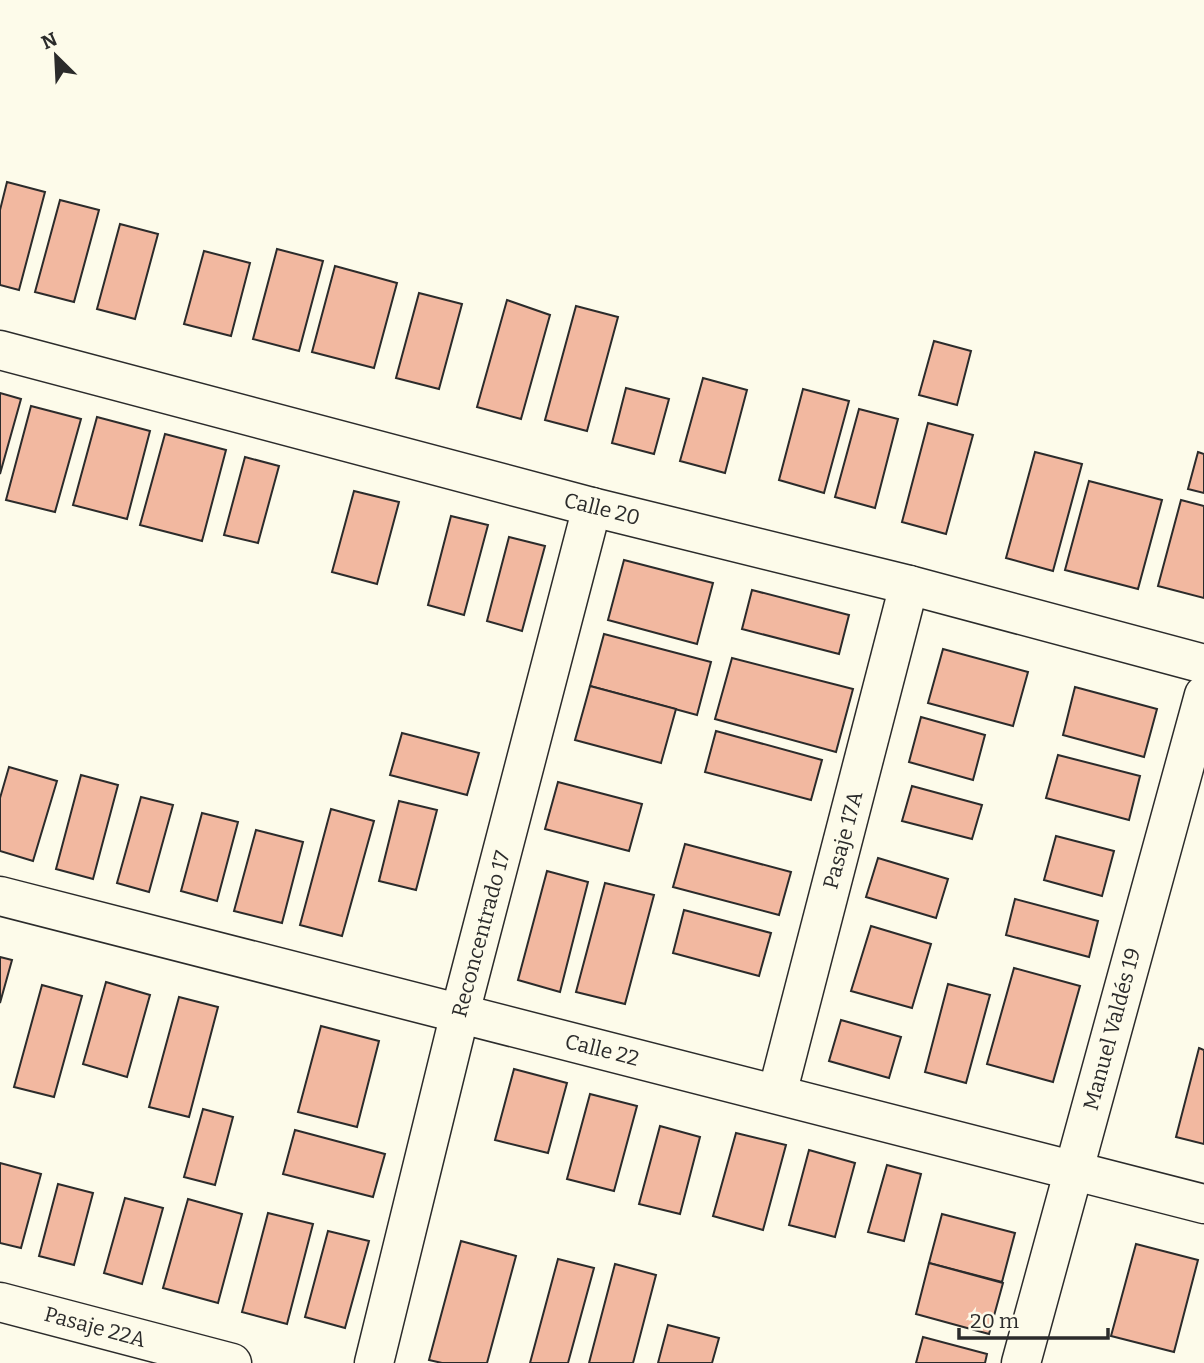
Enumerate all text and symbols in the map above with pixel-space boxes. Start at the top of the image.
north arrow [21,21,91,91]
text: N [38,27,61,54]
street label: Calle 20 [561,487,643,531]
street label: Pasaje 17A [817,788,869,892]
street label: Reconcentrado 17 [446,848,516,1020]
street label: Manuel Valdés 19 [1078,945,1146,1113]
street label: Calle 22 [562,1028,642,1072]
scale bar [959,1296,1108,1340]
street label: Pasaje 22A [41,1301,149,1353]
text: 20 m [970,1308,1019,1334]

